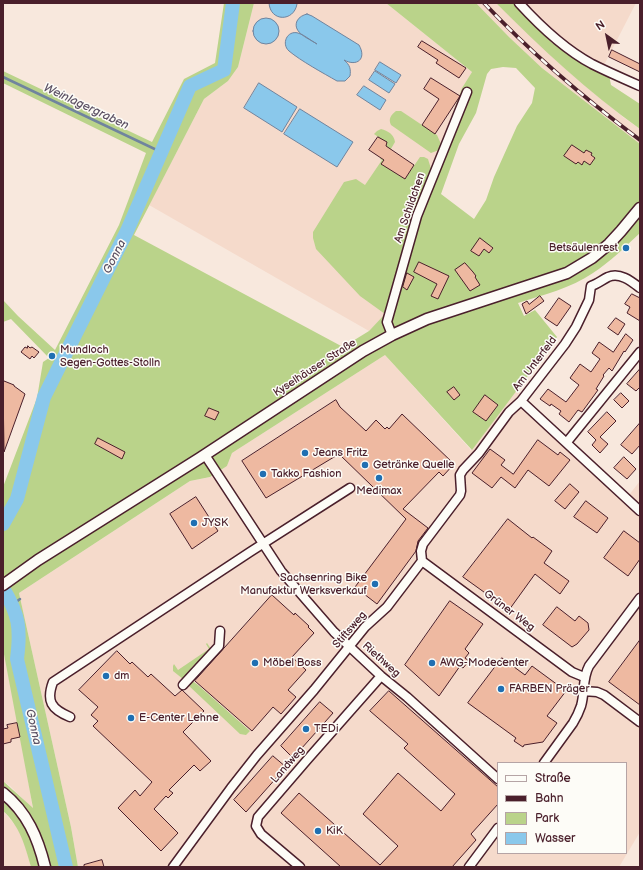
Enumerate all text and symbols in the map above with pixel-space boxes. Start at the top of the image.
north arrow [587,16,627,56]
text: N [593,18,607,33]
water label: Weinlagergraben [41,81,131,133]
street label: Am Schildchen [392,171,428,245]
water label: Gonna [100,238,130,276]
place label: Betsäulenrest [549,241,618,255]
marker: Betsäulenrest [621,243,631,253]
street label: Am Unterfeld [510,334,560,394]
street label: Kyselhäuser Straße [271,336,359,400]
place label: Mundloch Segen-Gottes-Stolln [60,343,160,369]
marker: Mundloch Segen-Gottes-Stolln [47,351,57,361]
place label: Jeans Fritz [313,446,368,460]
marker: Jeans Fritz [300,448,310,458]
place label: Getränke Quelle [373,458,455,472]
marker: Getränke Quelle [360,460,370,470]
place label: Takko Fashion [271,467,341,481]
marker: Takko Fashion [258,469,268,479]
marker: Medimax [374,473,384,483]
place label: Medimax [356,484,402,498]
place label: JYSK [202,516,228,530]
marker: JYSK [189,518,199,528]
place label: Sachsenring Bike Manufaktur Werksverkauf [240,571,367,597]
marker: Sachsenring Bike Manufaktur Werksverkauf [370,579,380,589]
street label: Grüner Weg [481,588,537,634]
street label: Stiftsweg [330,609,370,651]
street label: Riethweg [359,640,403,680]
place label: Möbel Boss [263,656,321,670]
place label: AWG-Modecenter [440,656,529,670]
marker: Möbel Boss [250,658,260,668]
marker: AWG-Modecenter [427,658,437,668]
place label: dm [114,669,129,683]
marker: dm [101,671,111,681]
place label: FARBEN Präger [509,682,589,696]
marker: FARBEN Präger [496,684,506,694]
water label: Gonna [22,708,44,746]
place label: E-Center Lehne [139,711,219,725]
marker: E-Center Lehne [126,713,136,723]
place label: TEDi [314,722,338,736]
marker: TEDi [301,724,311,734]
street label: Landweg [268,744,308,786]
legend [497,762,627,854]
text: Straße [535,771,571,786]
text: Bahn [535,791,563,806]
text: Park [535,811,559,826]
place label: KiK [326,824,343,838]
marker: KiK [313,826,323,836]
text: Wasser [535,831,575,846]

